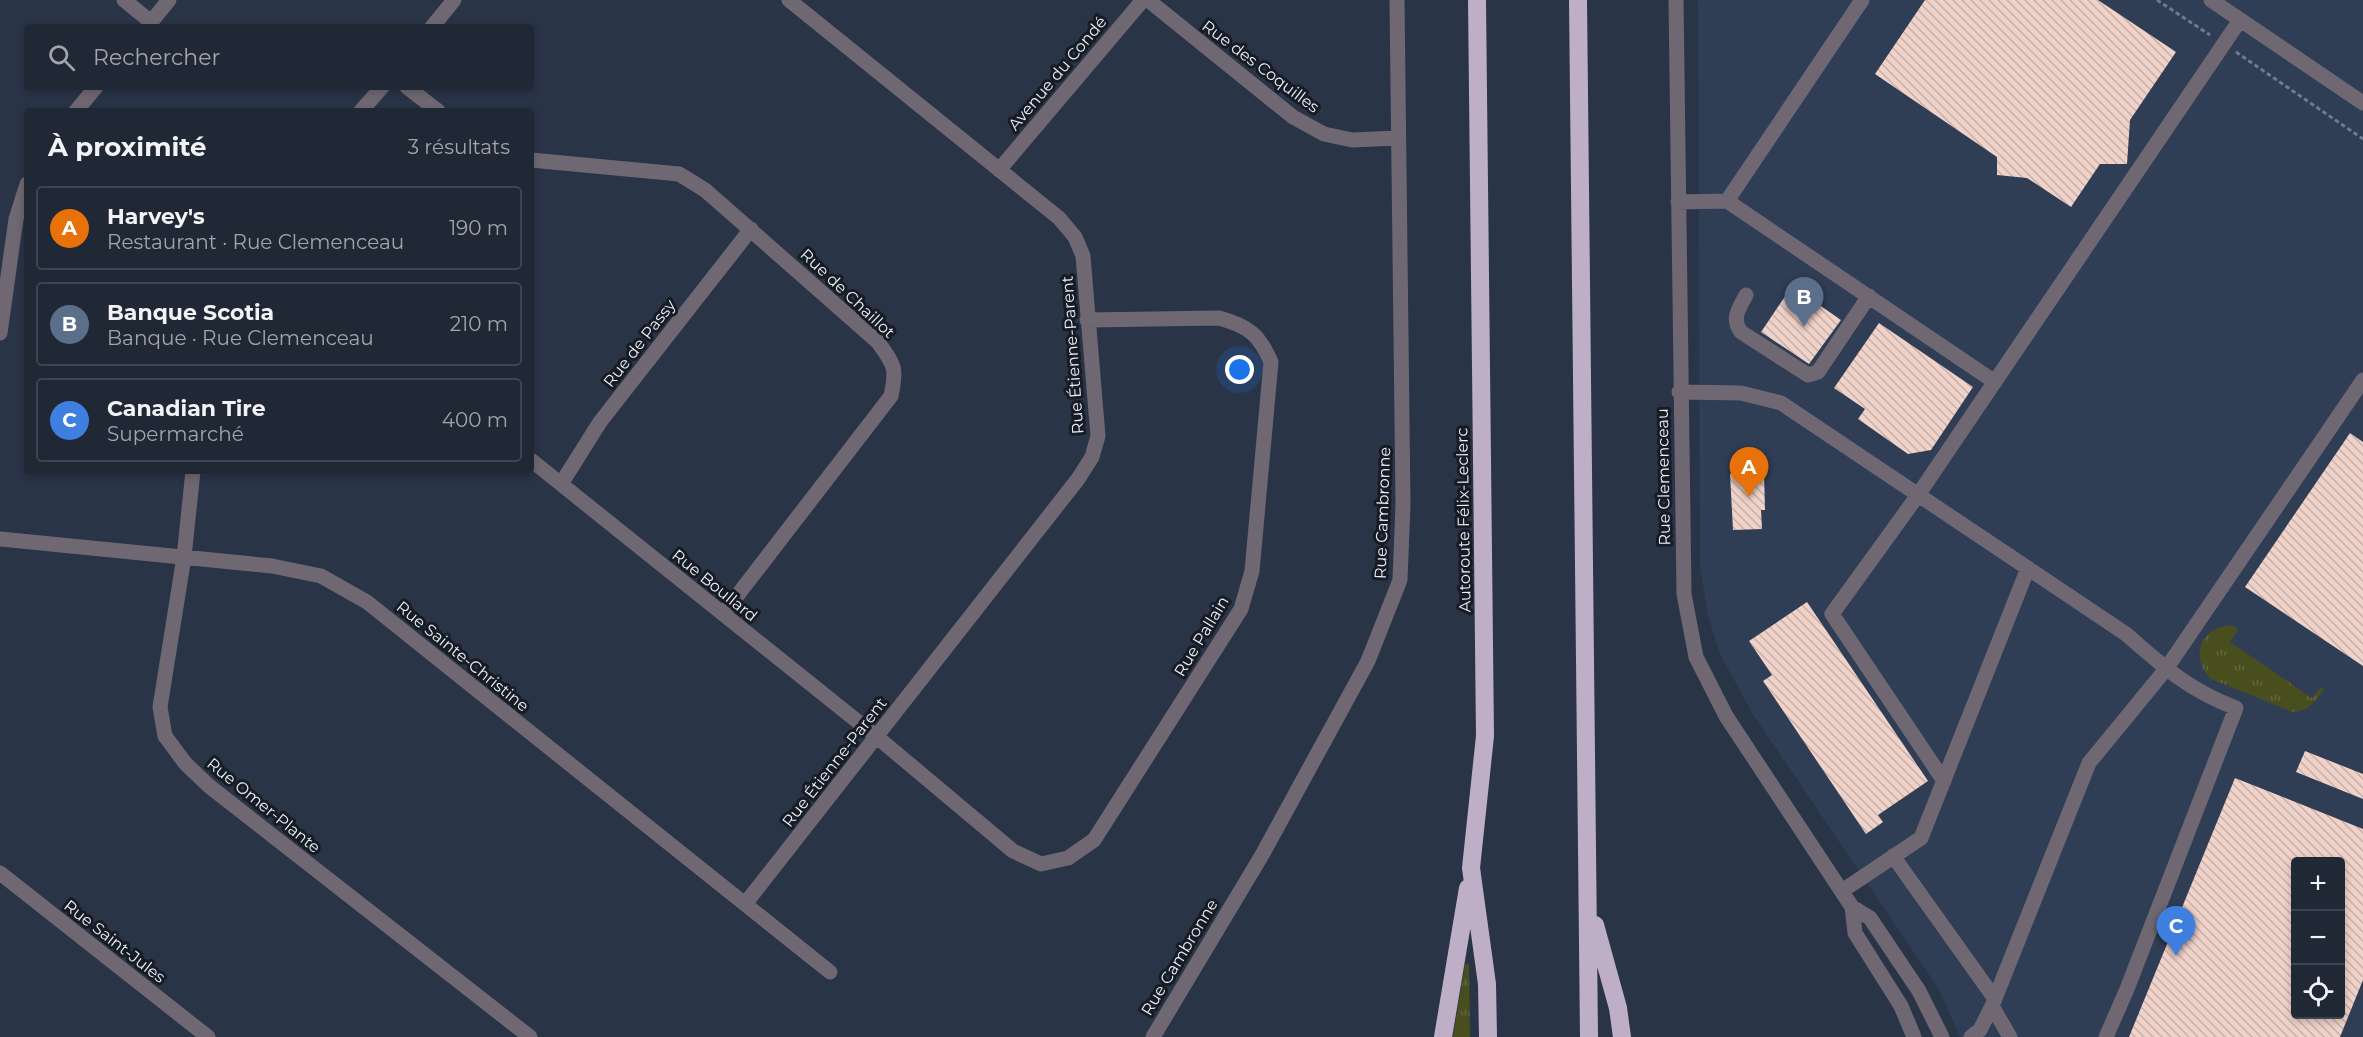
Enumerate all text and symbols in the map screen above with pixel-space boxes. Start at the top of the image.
street label: Avenue du Condé [1004,13,1111,134]
street label: Rue des Coquilles [1198,16,1323,117]
search box [24,24,534,90]
icon: search [45,41,78,74]
text: Rechercher [93,44,220,71]
text: À proximité [48,131,207,163]
text: 3 résultats [408,135,510,159]
text: Harvey's [107,203,205,230]
text: A [62,216,77,240]
text: 190 m [449,216,508,240]
text: Restaurant · Rue Clemenceau [107,230,404,254]
street label: Rue de Chaillot [797,245,899,342]
street label: Rue Étienne-Parent [1057,275,1088,435]
pin: B [1784,278,1824,327]
street label: Rue de Passy [599,295,680,391]
text: Banque Scotia [107,299,274,326]
text: B [62,312,77,336]
text: 210 m [450,312,508,336]
text: Banque · Rue Clemenceau [107,326,374,350]
your location [1225,355,1254,384]
text: Canadian Tire [107,395,266,422]
text: C [62,408,77,432]
text: 400 m [442,408,508,432]
street label: Rue Clemenceau [1653,408,1674,546]
text: Supermarché [107,422,244,446]
street label: Autoroute Félix-Leclerc [1452,427,1475,613]
street label: Rue Cambronne [1371,447,1394,579]
pin: A [1730,448,1768,497]
street label: Rue Boullard [668,545,761,626]
street label: Rue Pallain [1170,593,1233,680]
street label: Rue Sainte-Christine [393,597,533,716]
street label: Rue Étienne-Parent [778,694,891,831]
street label: Rue Omer-Plante [203,754,324,857]
map controls [2291,857,2345,1019]
button: + [2291,857,2345,911]
street label: Rue Saint-Jules [60,896,169,987]
street label: Rue Cambronne [1137,896,1222,1019]
pin: C [2156,906,2196,956]
button: − [2291,911,2345,965]
button: locate [2291,965,2345,1019]

